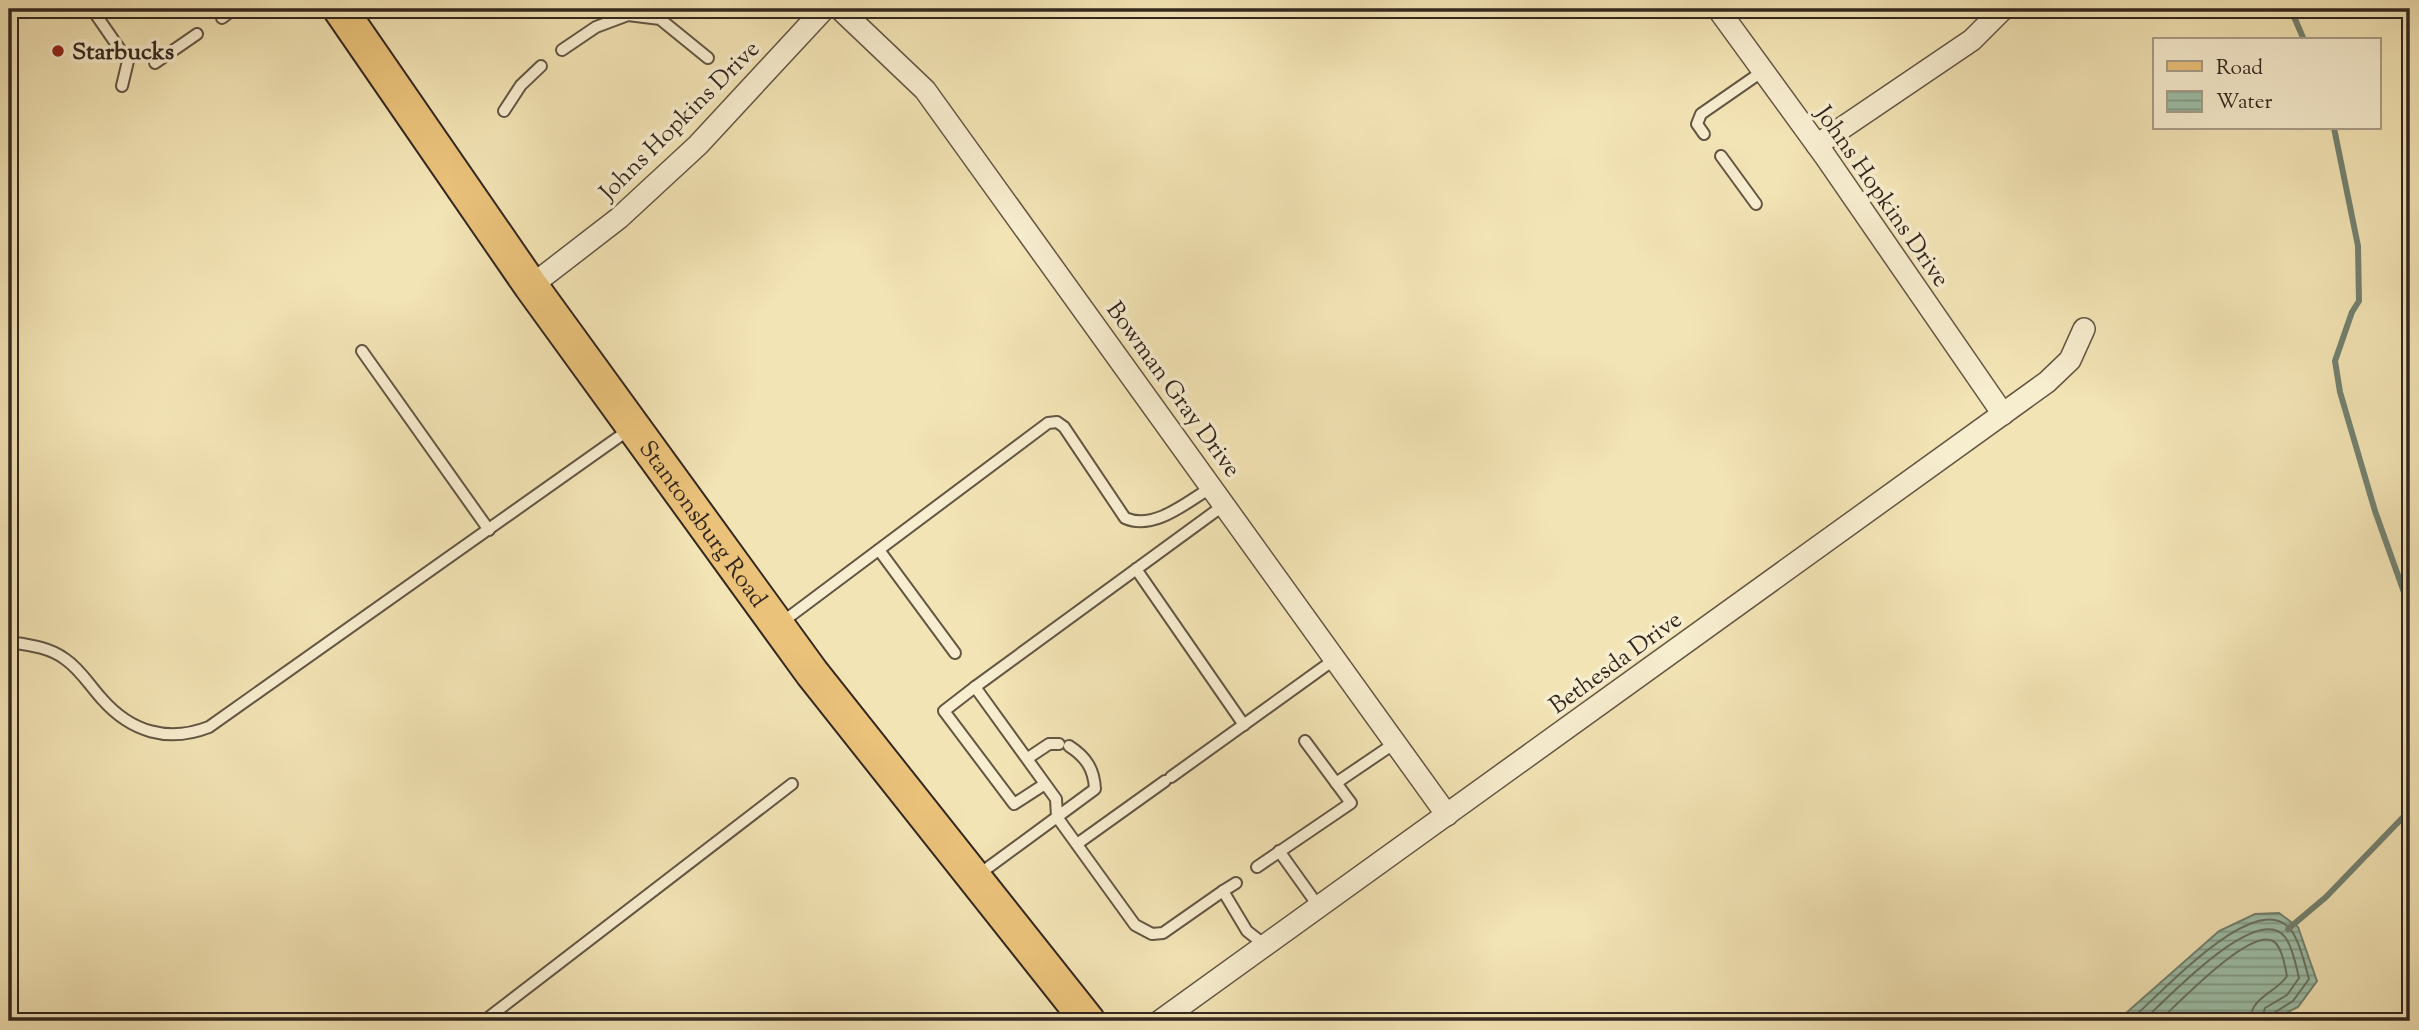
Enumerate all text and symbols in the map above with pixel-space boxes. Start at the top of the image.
street label: Johns Hopkins Drive [591,34,768,211]
place label: Starbucks [72,36,174,70]
legend [2153,38,2380,130]
marker: Starbucks [50,43,66,59]
text: Road [2216,54,2263,84]
text: Water [2216,88,2273,118]
street label: Johns Hopkins Drive [1805,98,1957,295]
street label: Bowman Gray Drive [1097,295,1248,485]
street label: Stantonsburg Road [630,434,774,616]
street label: Bethesda Drive [1543,604,1689,723]

